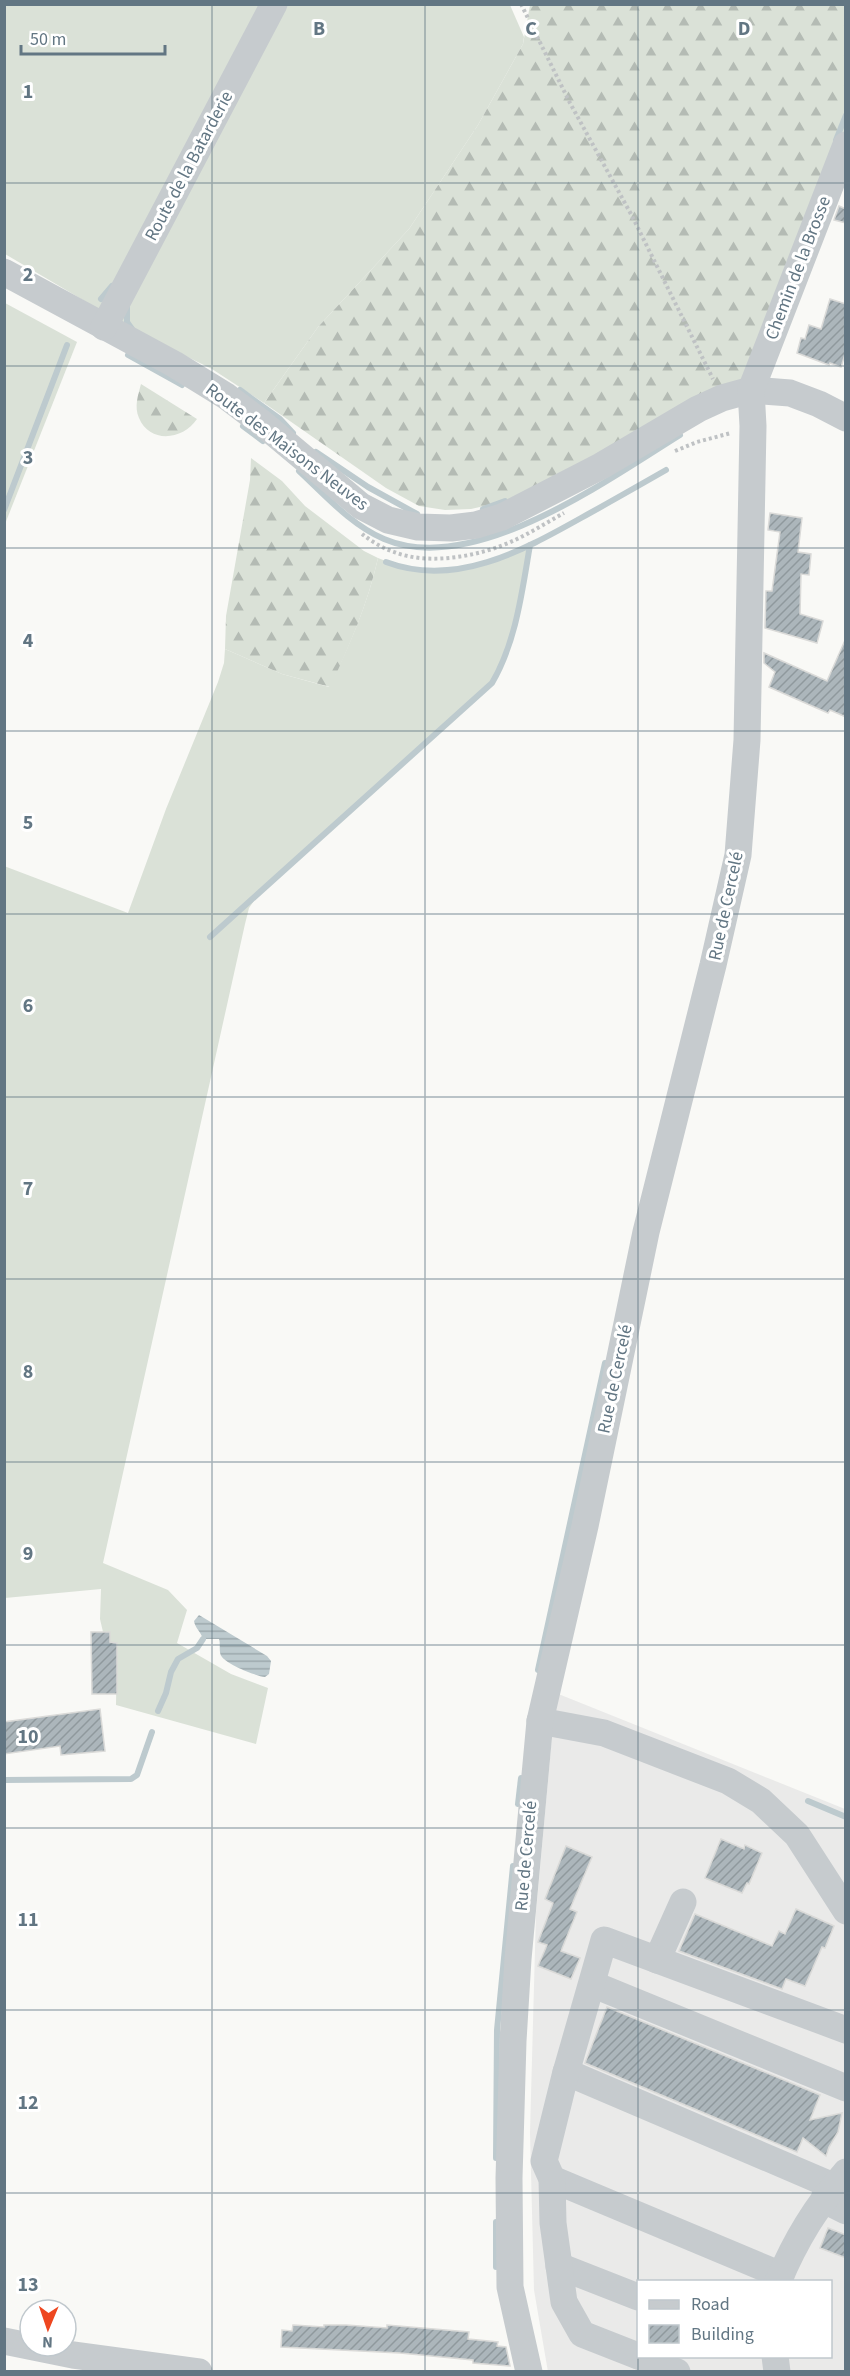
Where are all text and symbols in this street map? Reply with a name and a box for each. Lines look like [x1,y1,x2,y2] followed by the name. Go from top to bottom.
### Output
[313,15,325,43] text: B
[525,15,537,43] text: C
[738,15,750,43] text: D
[21,18,165,56] scale bar
[30,27,66,52] text: 50 m
[23,78,33,106] text: 1
[139,87,239,245] street label: Route de la Batarderie
[759,193,837,343] street label: Chemin de la Brosse
[23,261,33,289] text: 2
[200,377,374,517] street label: Route des Maisons Neuves
[23,444,33,472] text: 3
[23,627,34,655] text: 4
[23,809,33,837] text: 5
[702,849,750,963] street label: Rue de Cercelé
[23,992,33,1020] text: 6
[23,1175,33,1203] text: 7
[591,1322,639,1436] street label: Rue de Cercelé
[23,1358,33,1386] text: 8
[23,1540,33,1568] text: 9
[17,1723,39,1751] text: 10
[509,1800,543,1912] street label: Rue de Cercelé
[17,1906,39,1934] text: 11
[17,2089,39,2117] text: 12
[17,2271,39,2299] text: 13
[637,2280,832,2358] legend
[691,2292,730,2317] text: Road
[18,2298,78,2358] north arrow
[691,2322,754,2347] text: Building
[42,2331,53,2353] text: N

